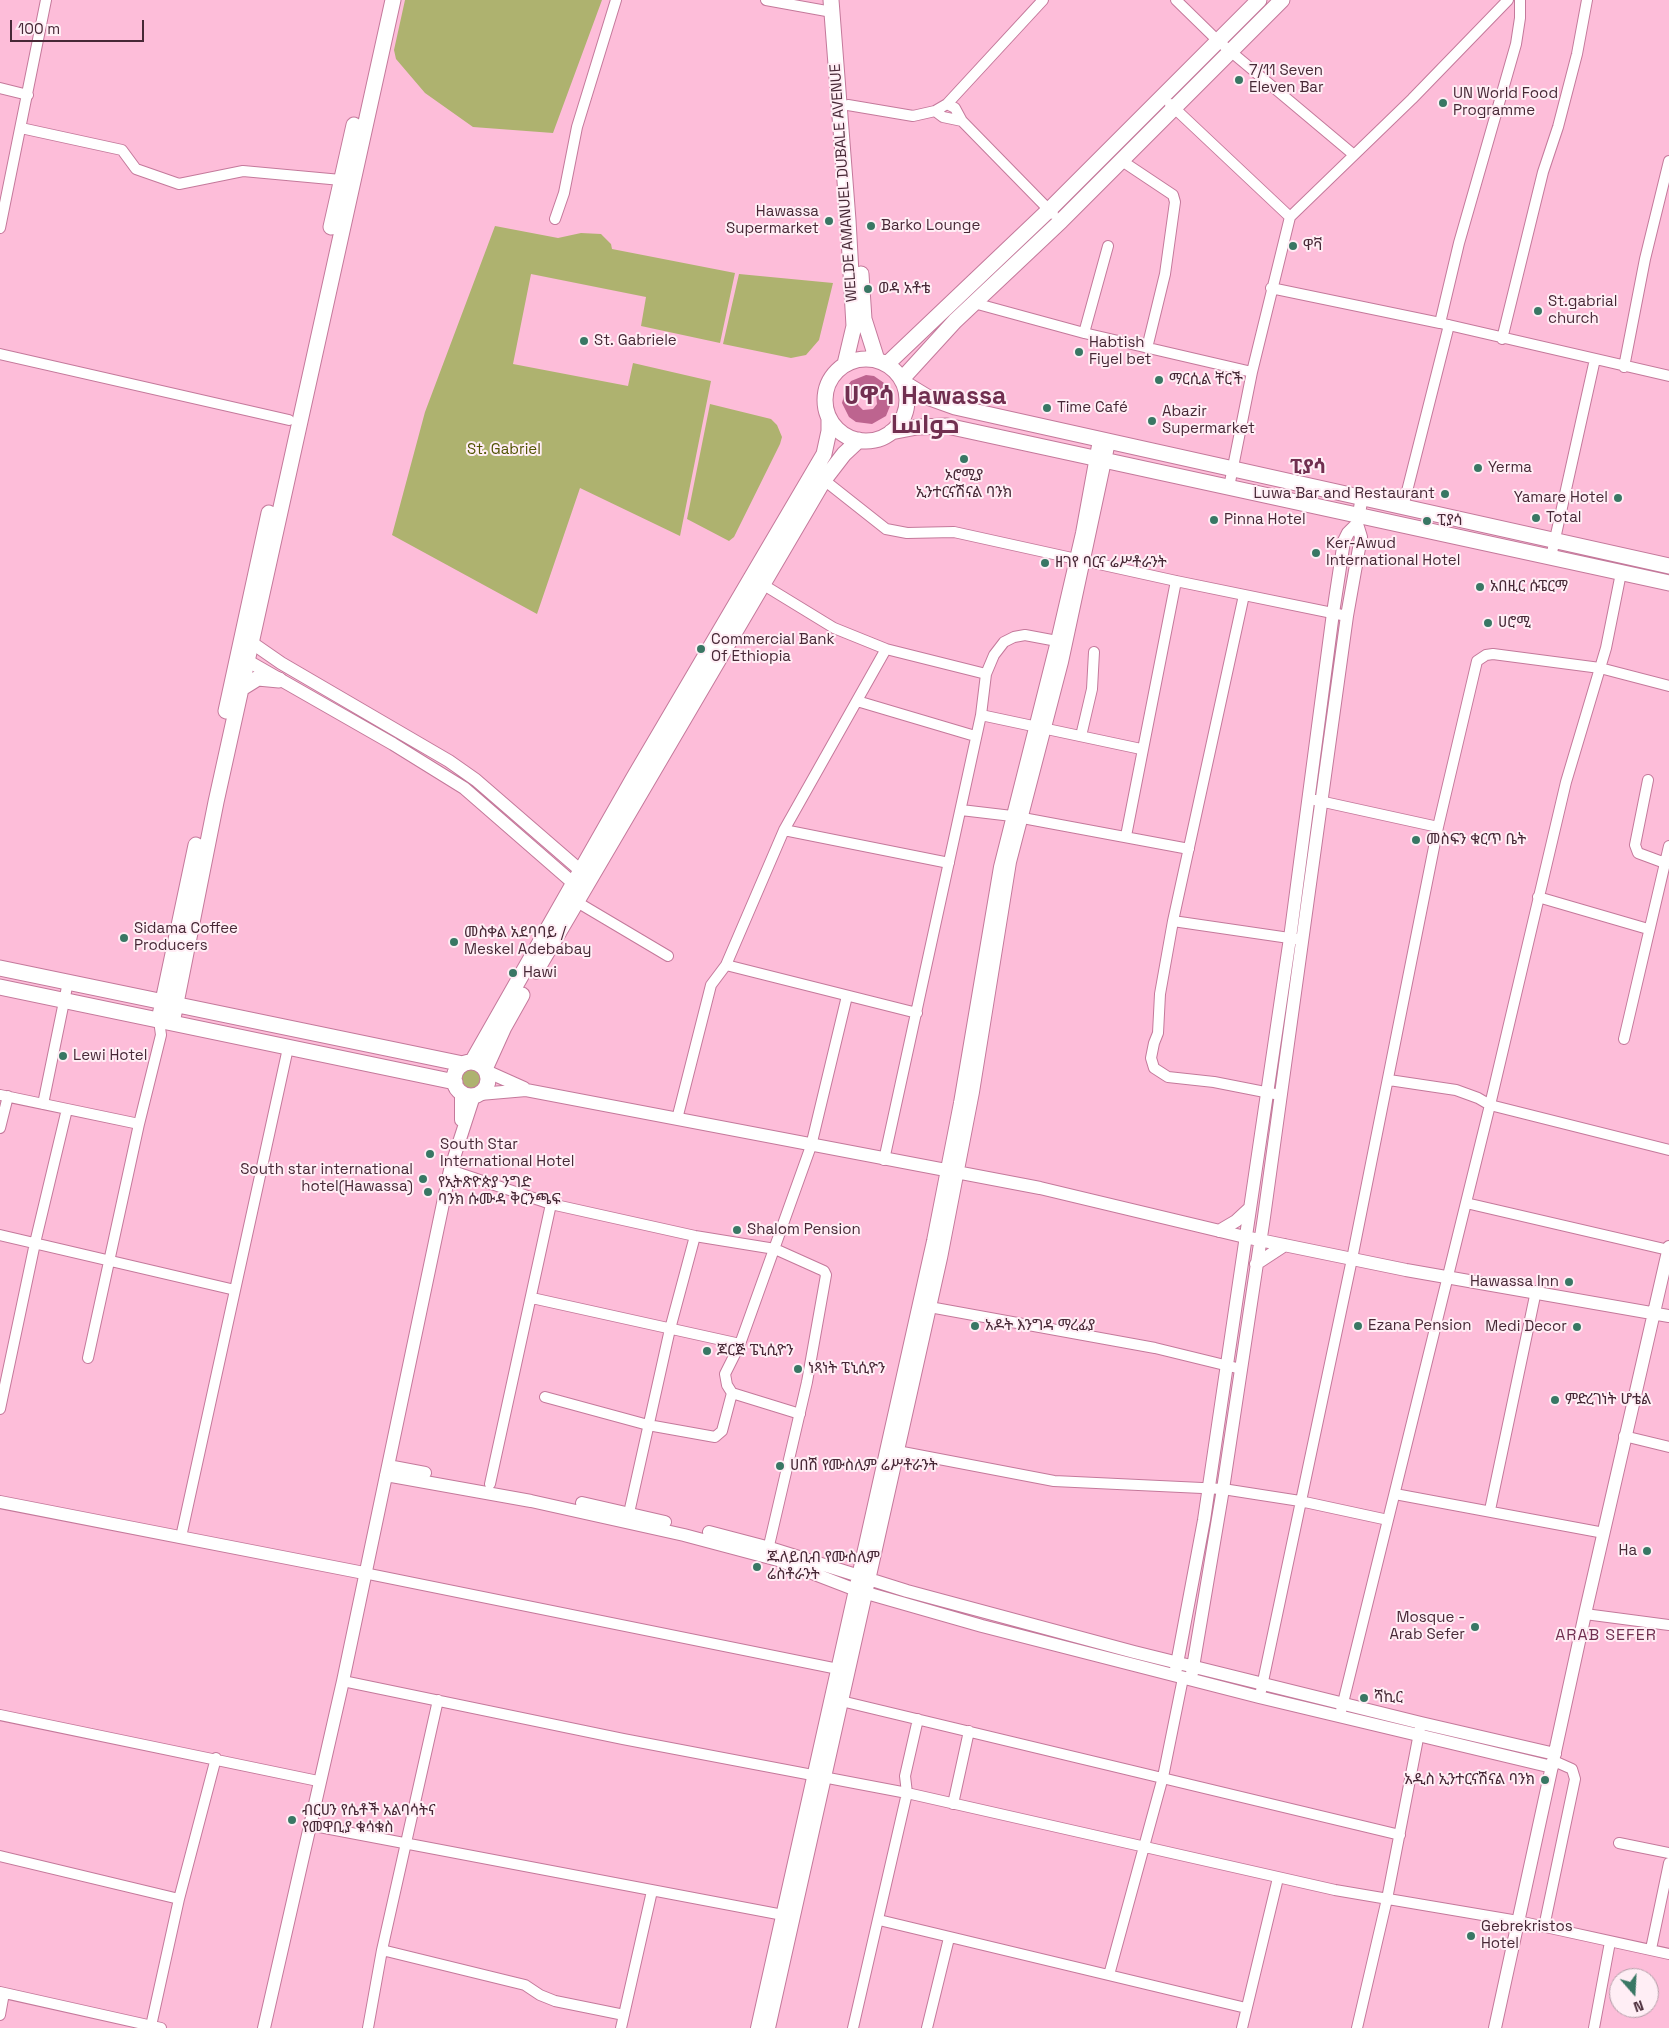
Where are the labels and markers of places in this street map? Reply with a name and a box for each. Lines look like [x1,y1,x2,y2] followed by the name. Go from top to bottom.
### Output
[1249,62,1324,97] place label: 7/11 Seven Eleven Bar
[1233,74,1245,86] marker: 7/11 Seven Eleven Bar
[1453,85,1558,120] place label: UN World Food Programme
[1437,97,1449,109] marker: UN World Food Programme
[726,203,819,238] place label: Hawassa Supermarket
[823,215,835,227] marker: Hawassa Supermarket
[881,217,980,235] place label: Barko Lounge
[865,220,877,232] marker: Barko Lounge
[1303,237,1322,255] place label: ዋቫ
[1287,240,1299,252] marker: ዋቫ
[878,280,930,298] place label: ወዳ አቶቴ
[862,283,874,295] marker: ወዳ አቶቴ
[1548,293,1617,328] place label: St.gabrial church
[1532,305,1544,317] marker: St.gabrial church
[594,332,677,350] place label: St. Gabriele
[1089,334,1152,369] place label: Habtish Fiyel bet
[578,335,590,347] marker: St. Gabriele
[1073,346,1085,358] marker: Habtish Fiyel bet
[1169,371,1243,389] place label: ማርሲል ቸርች
[1153,374,1165,386] marker: ማርሲል ቸርች
[1057,399,1128,417] place label: Time Café
[1041,402,1053,414] marker: Time Café
[1162,403,1255,438] place label: Abazir Supermarket
[1146,415,1158,427] marker: Abazir Supermarket
[958,453,970,465] marker: ኦሮሚያ ኢንተርናሽናል ባንክ
[1488,459,1532,477] place label: Yerma
[1472,462,1484,474] marker: Yerma
[916,467,1012,502] place label: ኦሮሚያ ኢንተርናሽናል ባንክ
[1253,485,1435,503] place label: Luwa Bar and Restaurant
[1439,488,1451,500] marker: Luwa Bar and Restaurant
[1514,489,1608,507] place label: Yamare Hotel
[1612,492,1624,504] marker: Yamare Hotel
[1546,509,1581,527] place label: Total
[1224,511,1306,529] place label: Pinna Hotel
[1437,512,1463,530] place label: ፒያሳ
[1530,512,1542,524] marker: Total
[1208,514,1220,526] marker: Pinna Hotel
[1421,515,1433,527] marker: ፒያሳ
[1326,535,1460,570] place label: Ker-Awud International Hotel
[1310,547,1322,559] marker: Ker-Awud International Hotel
[1055,554,1167,572] place label: ዘገየ ባርና ሬሥቶራንት
[1039,557,1051,569] marker: ዘገየ ባርና ሬሥቶራንት
[1490,578,1568,596] place label: አበዚር ሱፔርማ
[1474,581,1486,593] marker: አበዚር ሱፔርማ
[1498,614,1531,632] place label: ሀሮሚ
[1482,617,1494,629] marker: ሀሮሚ
[711,631,835,666] place label: Commercial Bank Of Ethiopia
[695,643,707,655] marker: Commercial Bank Of Ethiopia
[1426,831,1526,849] place label: መስፍን ቁርጥ ቤት
[1410,834,1422,846] marker: መስፍን ቁርጥ ቤት
[134,920,238,955] place label: Sidama Coffee Producers
[464,924,591,959] place label: መስቀል አደባባይ / Meskel Adebabay
[118,932,130,944] marker: Sidama Coffee Producers
[448,936,460,948] marker: መስቀል አደባባይ / Meskel Adebabay
[523,964,557,982] place label: Hawi
[507,967,519,979] marker: Hawi
[73,1047,147,1065] place label: Lewi Hotel
[57,1050,69,1062] marker: Lewi Hotel
[440,1136,574,1171] place label: South Star International Hotel
[424,1148,436,1160] marker: South Star International Hotel
[240,1161,413,1196] place label: South star international hotel(Hawassa)
[417,1173,429,1185] marker: South star international hotel(Hawassa)
[438,1174,561,1209] place label: የኢትጽዮጵያ ንግድ ባንክ ሱሙዳ ቅርንጫፍ
[422,1186,434,1198] marker: የኢትጽዮጵያ ንግድ ባንክ ሱሙዳ ቅርንጫፍ
[747,1221,861,1239] place label: Shalom Pension
[731,1224,743,1236] marker: Shalom Pension
[1470,1273,1559,1291] place label: Hawassa Inn
[1563,1276,1575,1288] marker: Hawassa Inn
[985,1317,1095,1335] place label: አዶት እንግዳ ማረፊያ
[1368,1317,1471,1335] place label: Ezana Pension
[1485,1318,1567,1336] place label: Medi Decor
[969,1320,981,1332] marker: አዶት እንግዳ ማረፊያ
[1352,1320,1364,1332] marker: Ezana Pension
[1571,1321,1583,1333] marker: Medi Decor
[717,1342,794,1360] place label: ጆርጅ ፔኒሲዮን
[701,1345,713,1357] marker: ጆርጅ ፔኒሲዮን
[808,1360,885,1378] place label: ነጻነት ፔኒሲዮን
[792,1363,804,1375] marker: ነጻነት ፔኒሲዮን
[1565,1391,1651,1409] place label: ምድረገነት ሆቴል
[1549,1394,1561,1406] marker: ምድረገነት ሆቴል
[790,1457,938,1475] place label: ሀበሽ የሙስሊም ሬሥቶራንት
[774,1460,786,1472] marker: ሀበሽ የሙስሊም ሬሥቶራንት
[1619,1542,1637,1560] place label: Ha
[1641,1545,1653,1557] marker: Ha
[767,1549,880,1584] place label: ጁለይቢብ የሙስሊም ሬስቶራንት
[751,1561,763,1573] marker: ጁለይቢብ የሙስሊም ሬስቶራንት
[1389,1609,1465,1644] place label: Mosque - Arab Sefer
[1469,1621,1481,1633] marker: Mosque - Arab Sefer
[1374,1689,1403,1707] place label: ሻኪር
[1358,1692,1370,1704] marker: ሻኪር
[1404,1771,1535,1789] place label: አዲስ ኢንተርናሽናል ባንክ
[1539,1774,1551,1786] marker: አዲስ ኢንተርናሽናል ባንክ
[302,1802,436,1837] place label: ብርሀን የሴቶች አልባሳትና የመዋቢያ ቁሳቁስ
[286,1814,298,1826] marker: ብርሀን የሴቶች አልባሳትና የመዋቢያ ቁሳቁስ
[1481,1918,1573,1953] place label: Gebrekristos Hotel
[1465,1930,1477,1942] marker: Gebrekristos Hotel

